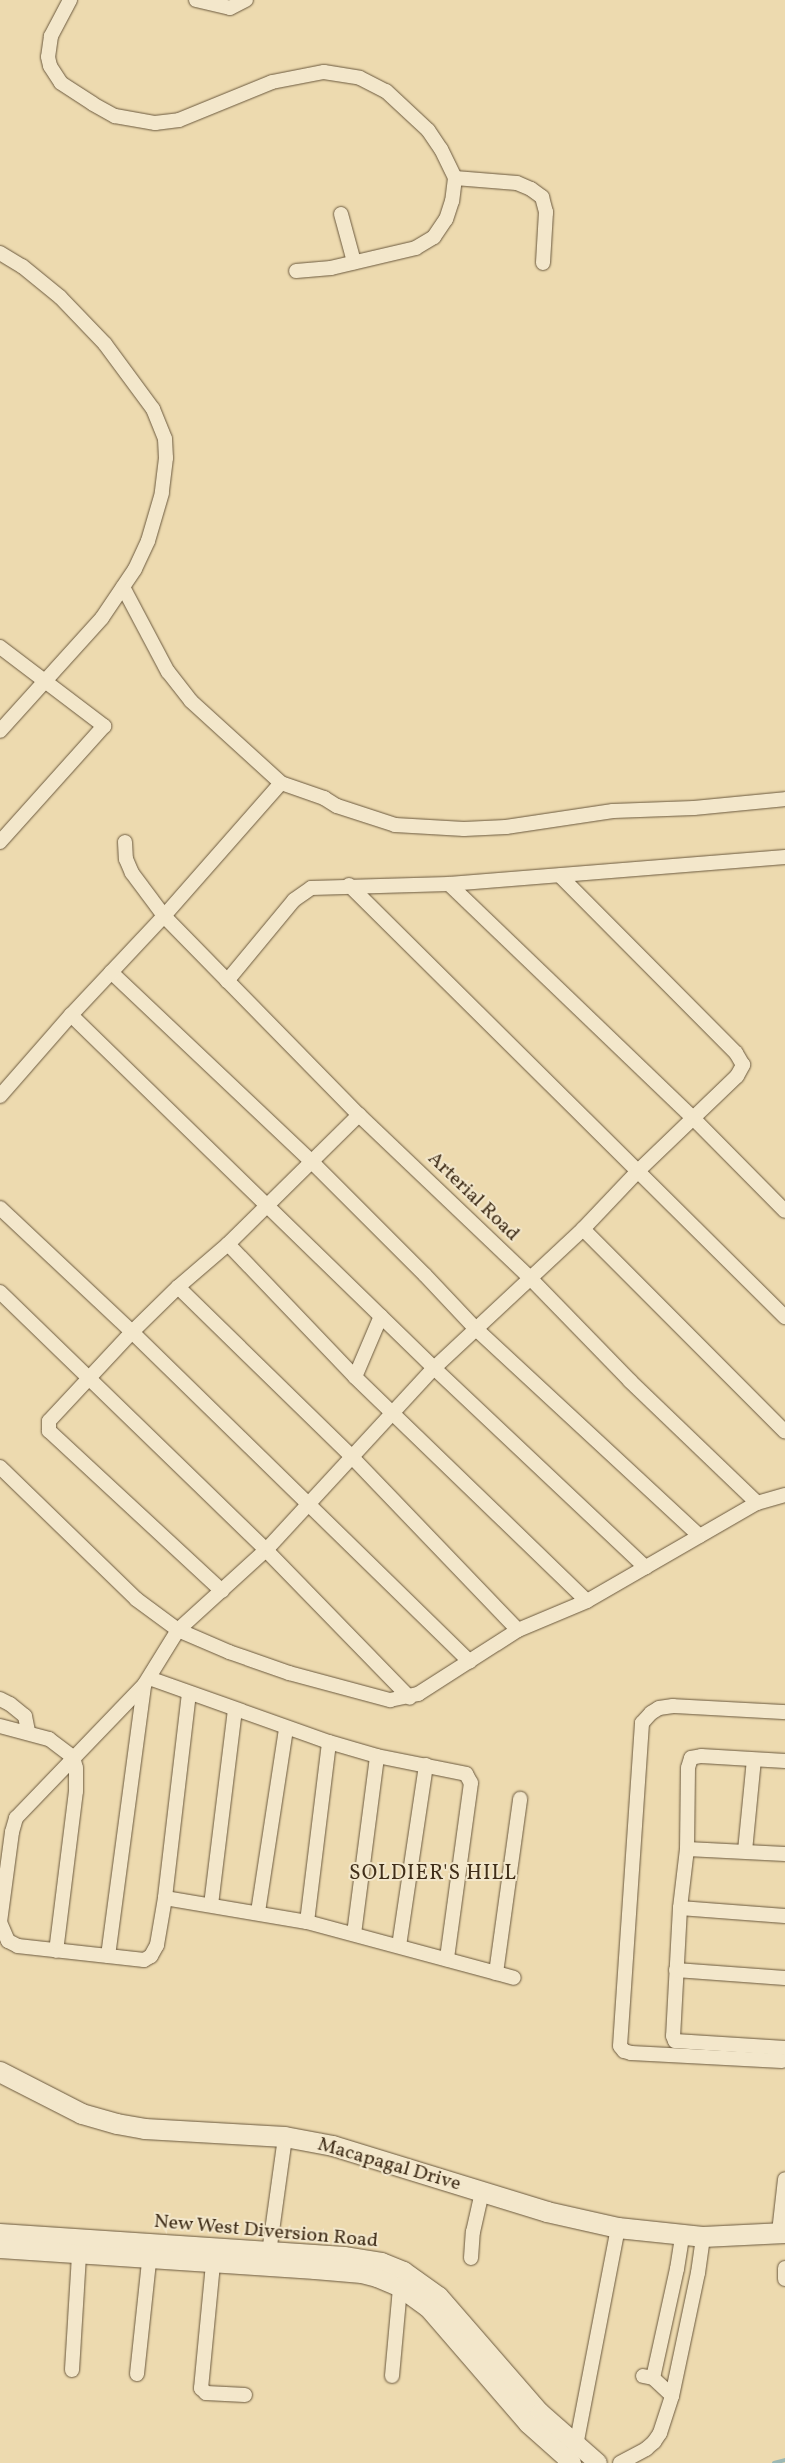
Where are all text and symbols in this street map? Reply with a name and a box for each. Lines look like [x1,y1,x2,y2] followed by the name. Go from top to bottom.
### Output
[422,1147,524,1247] street label: Arterial Road
[347,1861,519,1887] district label: SOLDIER'S HILL
[315,2133,463,2197] street label: Macapagal Drive
[152,2210,380,2254] street label: New West Diversion Road

